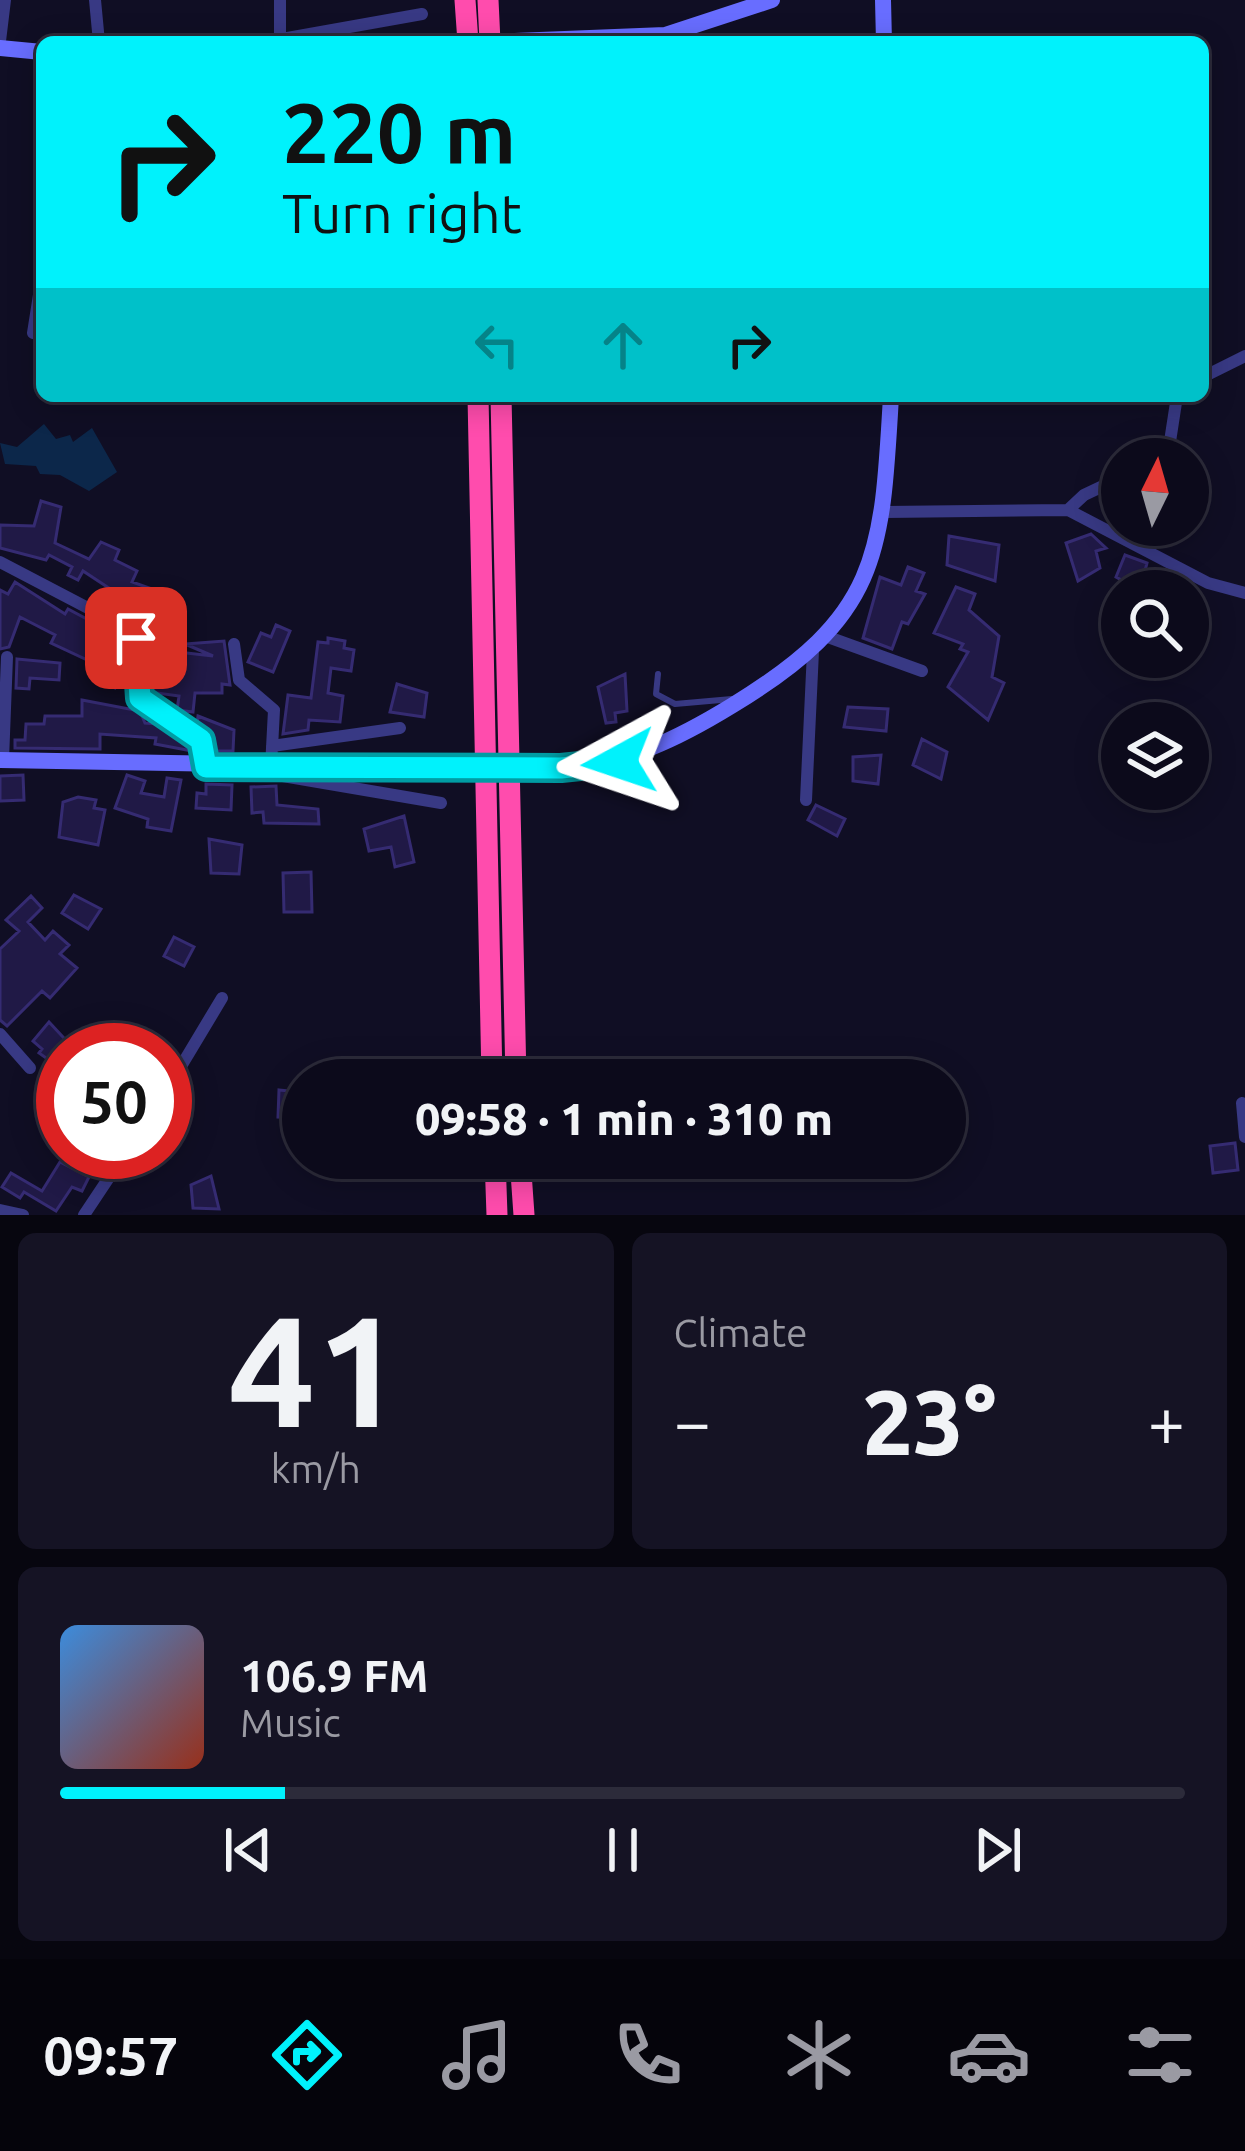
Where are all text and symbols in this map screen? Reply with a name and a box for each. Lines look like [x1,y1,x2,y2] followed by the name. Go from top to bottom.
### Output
[84,84,240,240] icon: right
[282,85,516,179] text: 220 m
[282,183,522,243] text: Turn right
[464,312,530,378] icon: left
[590,312,656,378] icon: ahead
[716,312,782,378] icon: right
[1101,438,1209,546] north arrow
[1101,438,1209,810] map controls
[1101,570,1209,678] button: search
[85,587,187,689] pin
[103,605,169,671] icon: arrive
[556,699,682,825] position arrow
[1101,702,1209,810] button: layers
[36,1023,192,1179] speed limit sign: 50
[415,1093,833,1144] text: 09:58 · 1 min · 310 m
[228,1282,404,1456] text: 41
[674,1311,808,1354] text: Climate
[862,1371,996,1472] text: 23°
[674,1384,711,1458] text: −
[1148,1384,1185,1458] text: +
[271,1447,361,1490] text: km/h
[240,1650,429,1701] text: 106.9 FM
[240,1701,341,1744] text: Music
[215,1817,281,1883] icon: previous
[590,1817,656,1883] icon: pause
[965,1817,1031,1883] icon: next
[265,2013,349,2097] icon: directions
[435,2013,519,2097] icon: music
[606,2013,690,2097] icon: phone
[777,2013,861,2097] icon: climate
[947,2013,1031,2097] icon: car
[1118,2013,1202,2097] icon: filters
[43,2025,178,2085] text: 09:57

